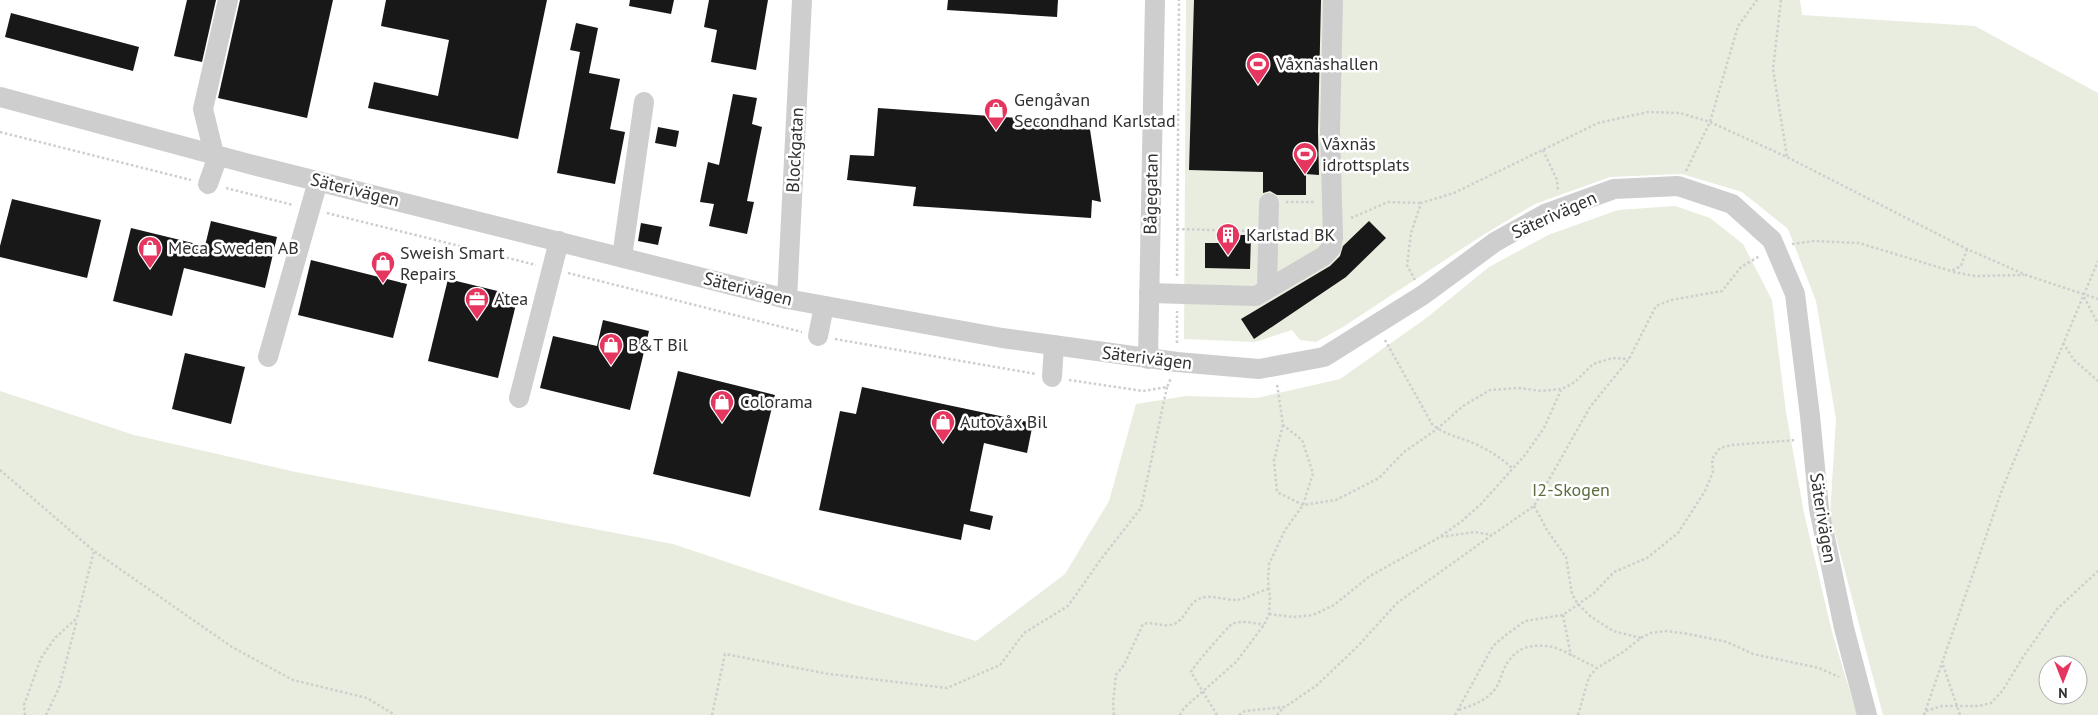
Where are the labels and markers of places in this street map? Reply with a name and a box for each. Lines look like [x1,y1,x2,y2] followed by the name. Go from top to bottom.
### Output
[1245,51,1271,85] sports icon: Våxnäshallen
[1275,52,1378,75] place label: Våxnäshallen
[1014,88,1176,132] place label: Gengåvan Secondhand Karlstad
[983,97,1009,131] shop icon: Gengåvan Secondhand Karlstad
[1321,132,1410,176] place label: Våxnäs idrottsplats
[1292,141,1318,175] sports icon: Våxnäs idrottsplats
[1215,222,1241,256] building icon: Karlstad BK
[1246,223,1335,246] place label: Karlstad BK
[137,235,163,269] shop icon: Meca Sweden AB
[168,236,299,259] place label: Meca Sweden AB
[400,241,505,285] place label: Sweish Smart Repairs
[370,250,396,284] shop icon: Sweish Smart Repairs
[464,286,490,320] office icon: Atea
[494,287,528,310] place label: Atea
[598,332,624,366] shop icon: B&T Bil
[628,333,689,356] place label: B&T Bil
[709,389,735,423] shop icon: Colorama
[740,390,813,413] place label: Colorama
[930,409,956,443] shop icon: Autovåx Bil
[960,410,1048,433] place label: Autovåx Bil

